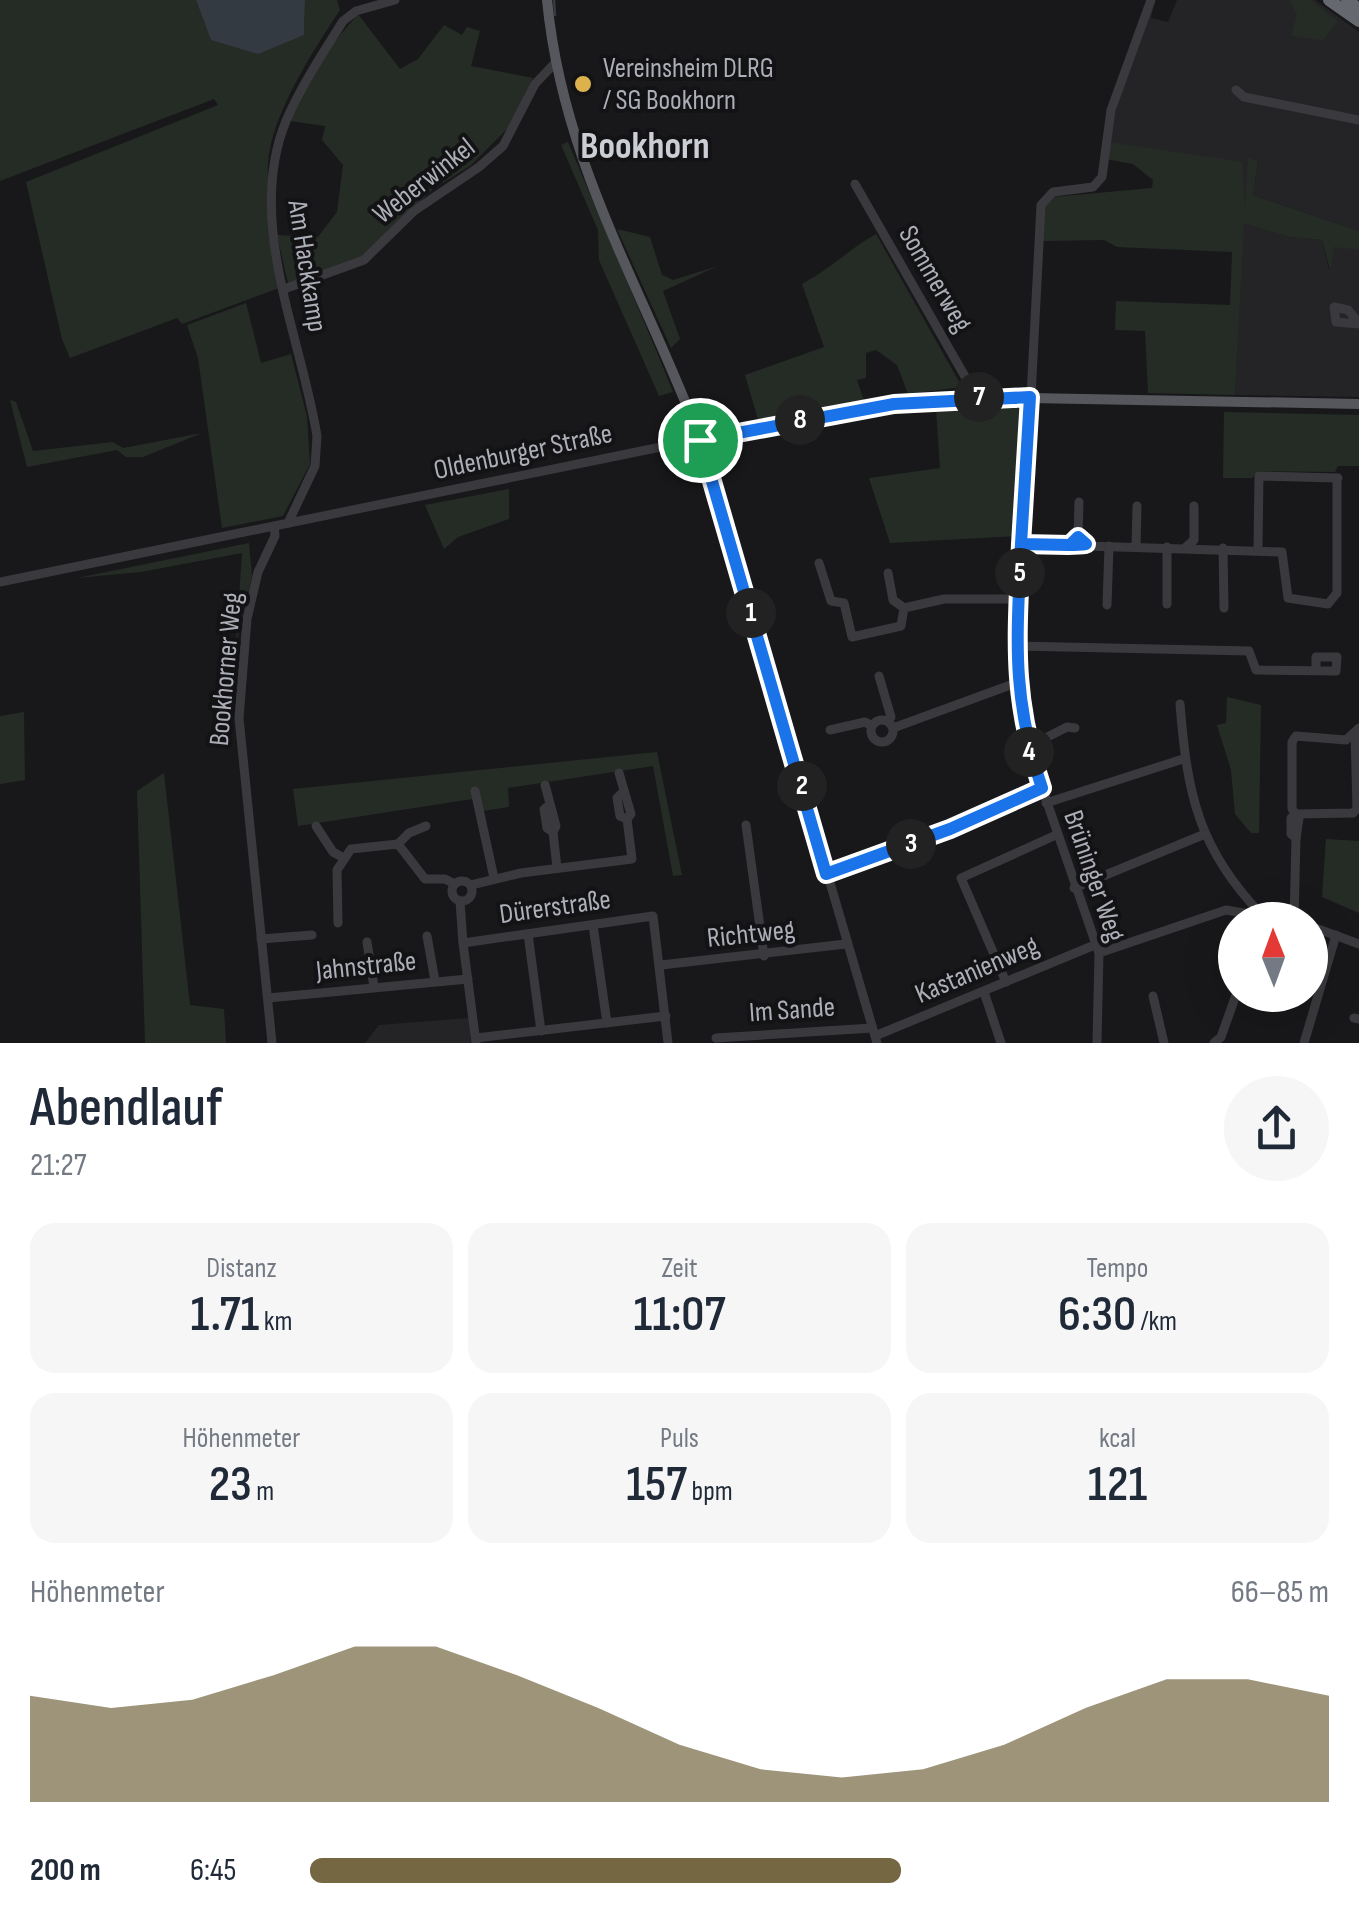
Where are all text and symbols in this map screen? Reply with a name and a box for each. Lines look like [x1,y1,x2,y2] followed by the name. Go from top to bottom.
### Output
[603,52,774,117] place label: Vereinsheim DLRG / SG Bookhorn
[572,73,594,95] marker: Vereinsheim DLRG / SG Bookhorn
[580,124,710,169] district label: Bookhorn
[367,131,481,231] street label: Weberwinkel
[280,197,334,334] street label: Am Hackkamp
[891,220,979,338] street label: Sommerweg
[954,372,1004,422] pin: 7
[973,380,985,413] text: 7
[775,395,825,445] pin: 8
[658,398,743,483] pin
[793,403,807,436] text: 8
[673,413,728,468] icon: arrive
[431,417,615,487] street label: Oldenburger Straße
[995,548,1045,598] pin: 5
[1014,556,1026,589] text: 5
[726,588,776,638] pin: 1
[203,591,249,747] street label: Bookhorner Weg
[746,596,756,629] text: 1
[1004,727,1054,777] pin: 4
[1022,735,1036,768] text: 4
[777,761,827,811] pin: 2
[796,769,808,802] text: 2
[1056,806,1132,946] street label: Brüninger Weg
[886,819,936,869] pin: 3
[905,827,917,860] text: 3
[497,883,613,931] street label: Dürerstraße
[1218,902,1328,1012] north arrow
[1218,902,1328,1012] map controls
[705,913,797,955] street label: Richtweg
[910,929,1044,1011] street label: Kastanienweg
[313,944,418,988] street label: Jahnstraße
[748,991,836,1029] street label: Im Sande
[30,1075,223,1142] text: Abendlauf
[1224,1076,1329,1181] button: share
[30,1146,87,1185] text: 21:27
[206,1252,277,1285] text: Distanz
[661,1252,698,1285] text: Zeit
[1087,1252,1148,1285] text: Tempo
[191,1285,259,1345] text: 1.71
[634,1285,725,1345] text: 11:07
[1058,1285,1136,1345] text: 6:30
[259,1305,292,1338] text: km
[1136,1305,1177,1338] text: /km
[183,1422,300,1455] text: Höhenmeter
[660,1422,699,1455] text: Puls
[1099,1422,1136,1455] text: kcal
[209,1455,252,1515] text: 23
[626,1455,687,1515] text: 157
[1088,1455,1147,1515] text: 121
[252,1475,274,1508] text: m
[687,1475,733,1508] text: bpm
[30,1573,165,1612] text: Höhenmeter
[1231,1573,1329,1612] text: 66–85 m
[30,1851,101,1890] text: 200 m
[190,1851,236,1890] text: 6:45

